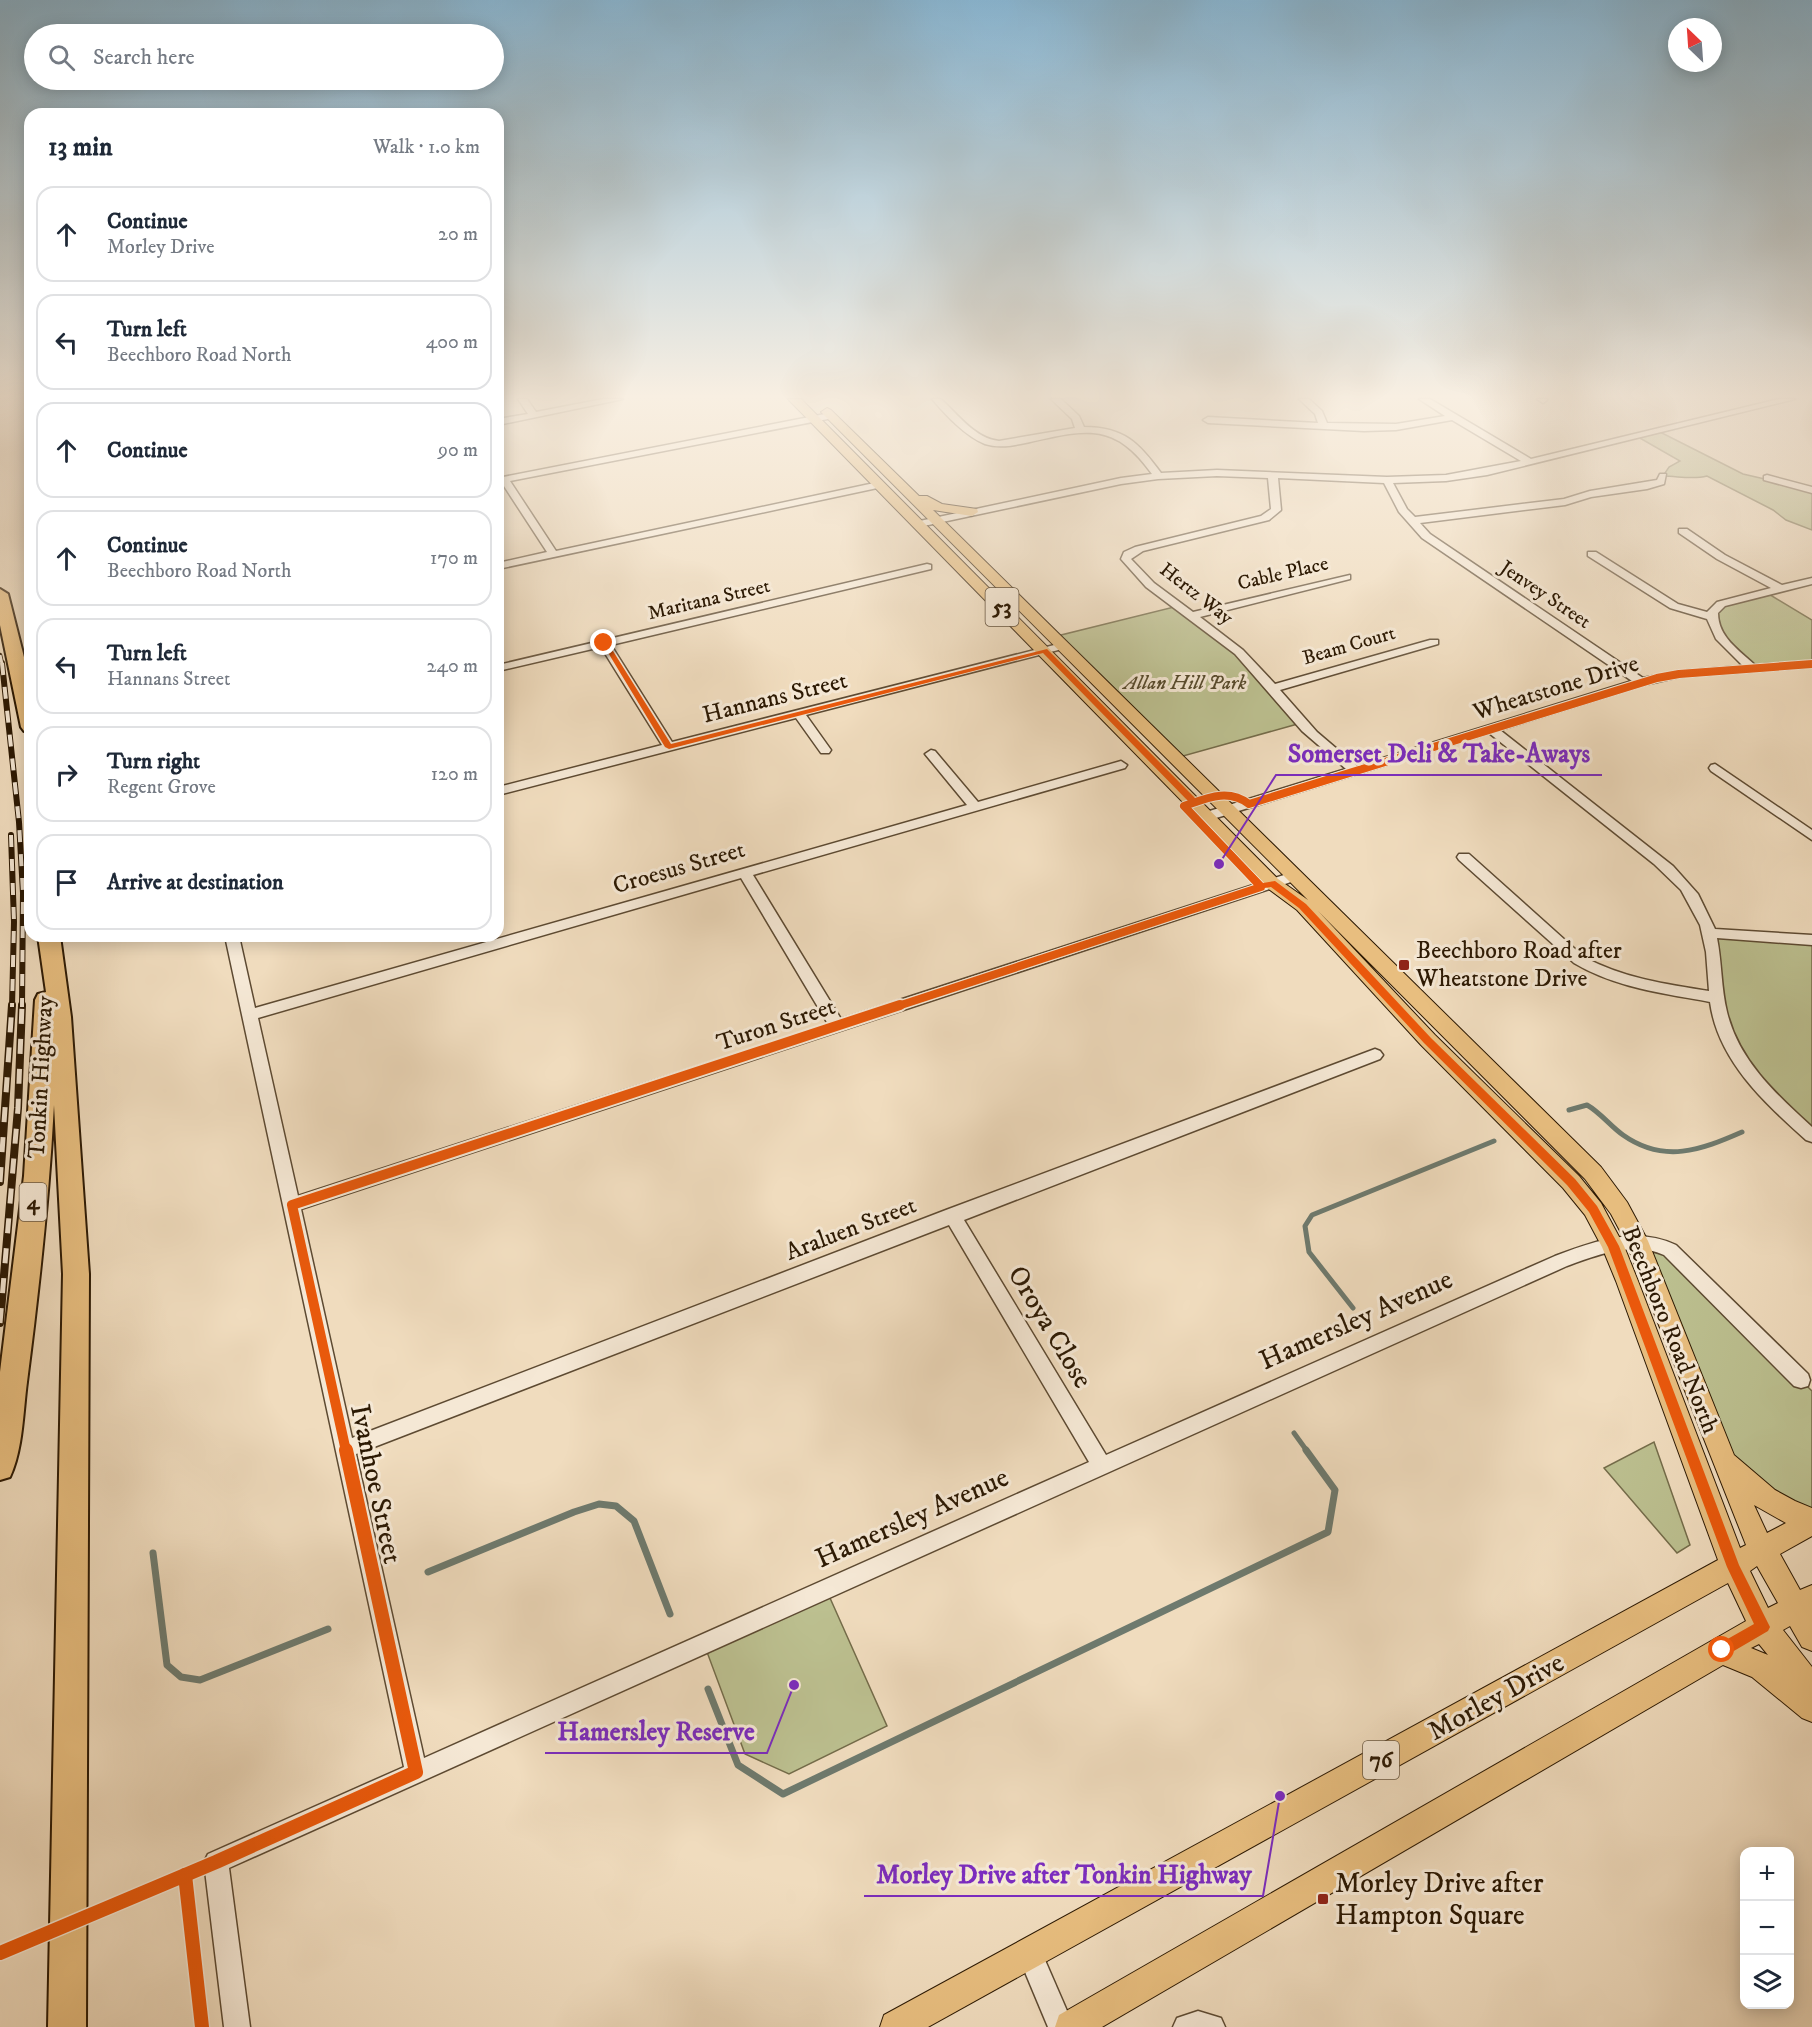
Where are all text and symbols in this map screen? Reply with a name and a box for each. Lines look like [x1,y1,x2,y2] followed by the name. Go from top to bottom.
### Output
[1668,18,1722,72] north arrow
[24,24,504,90] search box
[45,41,78,74] icon: search
[93,44,195,71] text: Search here
[48,131,113,164] text: 13 min
[373,135,480,160] text: Walk · 1.0 km
[107,208,188,235] text: Continue
[50,218,83,251] icon: ahead
[438,222,478,247] text: 20 m
[107,235,215,260] text: Morley Drive
[107,316,187,343] text: Turn left
[50,326,83,359] icon: left
[426,330,478,355] text: 400 m
[107,343,292,368] text: Beechboro Road North
[50,434,83,467] icon: ahead
[107,437,188,464] text: Continue
[438,438,478,463] text: 90 m
[107,532,188,559] text: Continue
[50,542,83,575] icon: ahead
[430,546,478,571] text: 170 m
[1235,551,1331,597] street label: Cable Place
[1493,554,1595,635] street label: Jenvey Street
[1154,557,1238,631] street label: Hertz Way
[107,559,292,584] text: Beechboro Road North
[645,574,773,626] street label: Maritana Street
[986,588,1018,626] road number: 53
[1300,621,1398,671] street label: Beam Court
[590,629,616,655] route end
[107,640,187,667] text: Turn left
[1469,649,1642,728] street label: Wheatstone Drive
[50,650,83,683] icon: left
[427,654,478,679] text: 240 m
[700,665,851,730] street label: Hannans Street
[107,667,230,692] text: Hannans Street
[1122,671,1247,696] park label: Allan Hill Park
[1276,731,1602,775] callout: Somerset Deli & Take-Aways
[1288,738,1591,771] text: Somerset Deli & Take-Aways
[107,748,200,775] text: Turn right
[50,758,83,791] icon: right
[431,762,478,787] text: 120 m
[107,775,216,800] text: Regent Grove
[610,835,749,901] street label: Croesus Street
[50,866,83,899] icon: arrive
[107,869,284,896] text: Arrive at destination
[1415,936,1622,994] place label: Beechboro Road after Wheatstone Drive
[1397,958,1411,972] marker: Beechboro Road after Wheatstone Drive
[713,992,839,1058] street label: Turon Street
[22,994,60,1159] street label: Tonkin Highway
[20,1183,46,1221] road number: 4
[781,1190,921,1268] street label: Araluen Street
[1615,1222,1726,1439] street label: Beechboro Road North
[1000,1259,1100,1395] street label: Oroya Close
[1254,1262,1458,1378] street label: Hamersley Avenue
[342,1401,410,1567] street label: Ivanhoe Street
[810,1460,1014,1576] street label: Hamersley Avenue
[1708,1636,1734,1662] route start
[1422,1645,1570,1749] street label: Morley Drive
[545,1709,767,1753] callout: Hamersley Reserve
[557,1716,755,1749] text: Hamersley Reserve
[1363,1741,1399,1779] road number: 76
[1740,1847,1794,2009] map controls
[1740,1847,1794,1901] button: +
[864,1852,1263,1896] callout: Morley Drive after Tonkin Highway
[876,1859,1252,1892] text: Morley Drive after Tonkin Highway
[1335,1866,1544,1933] place label: Morley Drive after Hampton Square
[1316,1892,1330,1906] marker: Morley Drive after Hampton Square
[1740,1901,1794,1955] button: −
[1740,1955,1794,2009] button: layers

